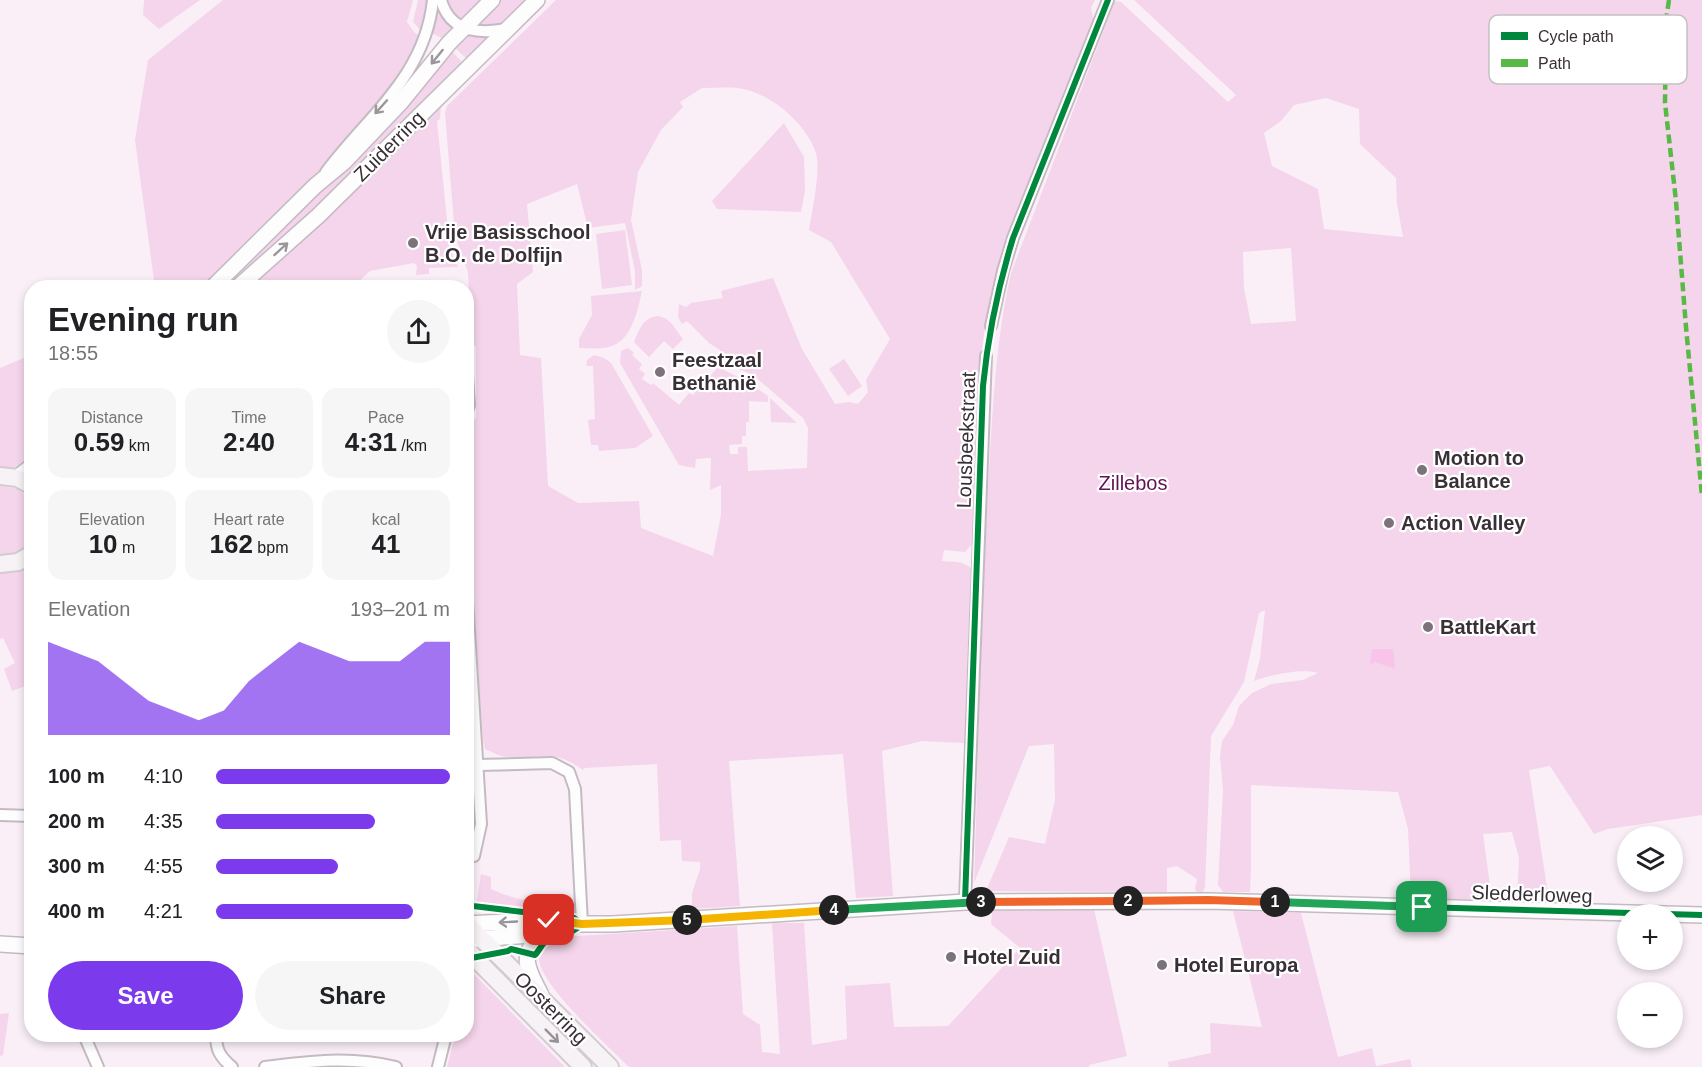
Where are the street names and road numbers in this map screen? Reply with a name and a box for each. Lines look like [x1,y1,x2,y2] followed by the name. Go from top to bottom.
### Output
[349,106,429,186] street label: Zuiderring
[953,371,979,509] street label: Lousbeekstraat
[1471,881,1593,907] street label: Sledderloweg
[510,967,592,1049] street label: Oosterring

